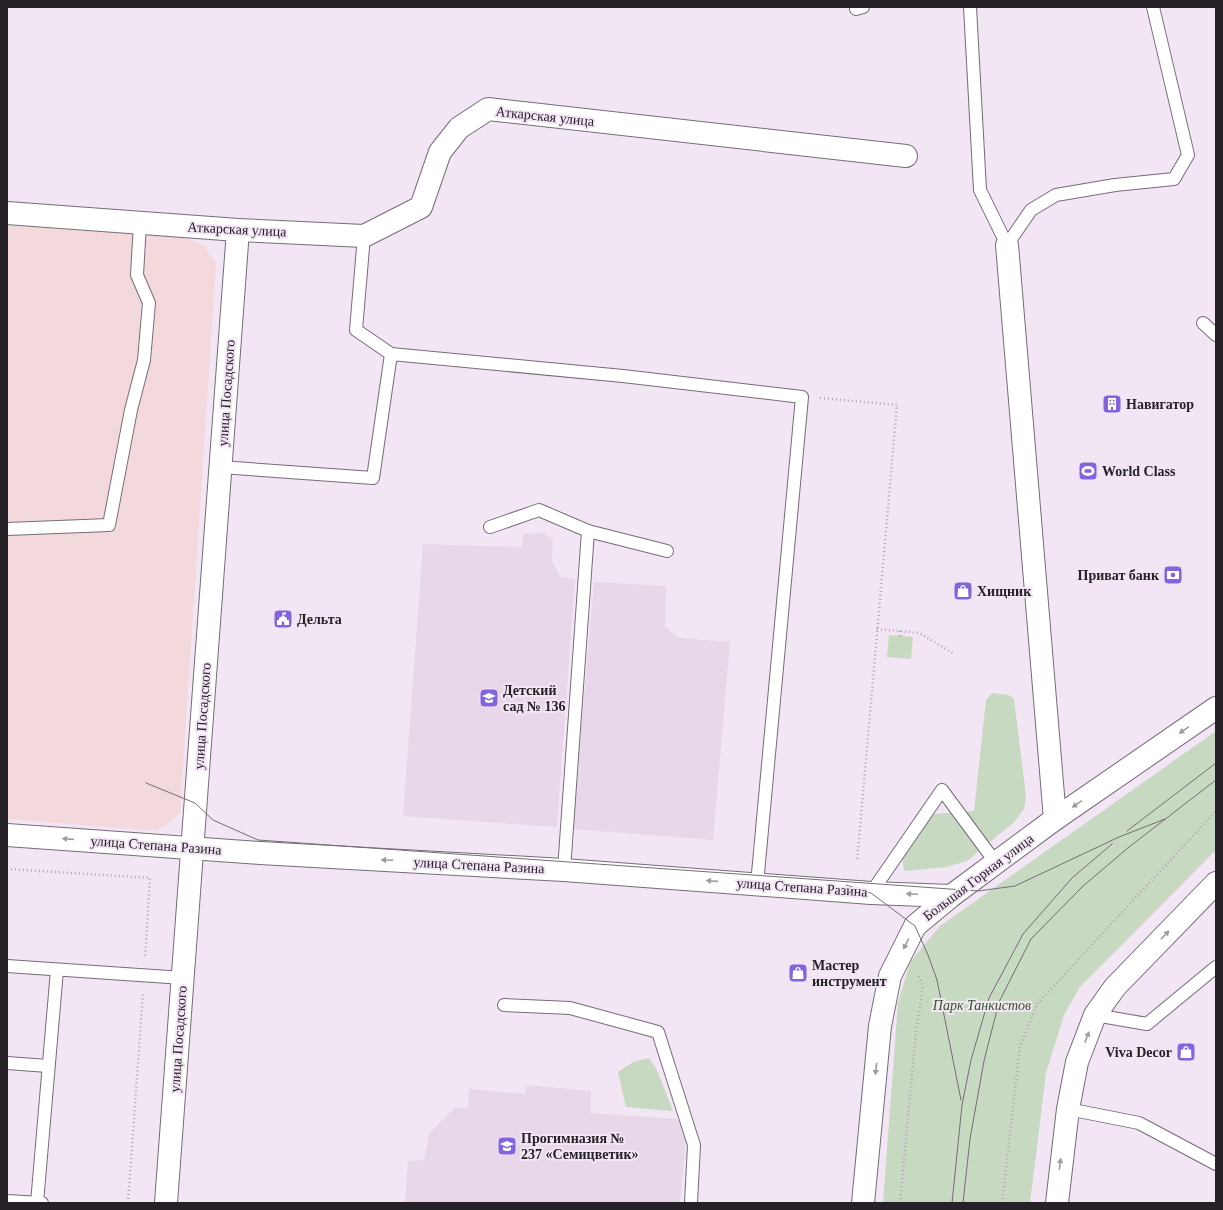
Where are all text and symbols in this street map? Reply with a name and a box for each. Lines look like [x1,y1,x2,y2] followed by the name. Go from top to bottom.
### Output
[495,104,596,129] street label: Аткарская улица
[187,219,288,240] street label: Аткарская улица
[215,339,238,447] street label: улица Посадского
[1101,393,1123,415] building icon: Навигатор
[1126,397,1194,412] place label: Навигатор
[1077,460,1099,482] sports icon: World Class
[1102,464,1176,479] place label: World Class
[1162,564,1184,586] bank icon: Приват банк
[1078,568,1160,583] place label: Приват банк
[952,580,974,602] shop icon: Хищник
[977,584,1032,599] place label: Хищник
[272,608,294,630] public building icon: Дельта
[297,612,342,627] place label: Дельта
[191,662,214,770] street label: улица Посадского
[503,683,566,714] place label: Детский сад № 136
[478,687,500,709] school or university icon: Детский сад № 136
[1179,726,1189,734] one-way arrow
[1072,800,1082,808] one-way arrow
[920,831,1037,924] street label: Большая Горная улица
[90,833,223,858] street label: улица Степана Разина
[62,835,74,842] one-way arrow
[413,855,546,876] street label: улица Степана Разина
[381,856,393,863] one-way arrow
[736,875,869,900] street label: улица Степана Разина
[706,877,718,884] one-way arrow
[906,891,918,898] one-way arrow
[1160,930,1170,940] one-way arrow
[903,938,909,949] one-way arrow
[812,958,887,989] place label: Мастер инструмент
[787,962,809,984] shop icon: Мастер инструмент
[167,985,190,1093] street label: улица Посадского
[932,998,1031,1013] park label: Парк Танкистов
[1084,1031,1090,1043] one-way arrow
[1175,1041,1197,1063] shop icon: Viva Decor
[1105,1045,1172,1060] place label: Viva Decor
[873,1063,879,1075] one-way arrow
[521,1131,638,1162] place label: Прогимназия № 237 «Семицветик»
[496,1135,518,1157] school or university icon: Прогимназия № 237 «Семицветик»
[1057,1158,1064,1170] one-way arrow

